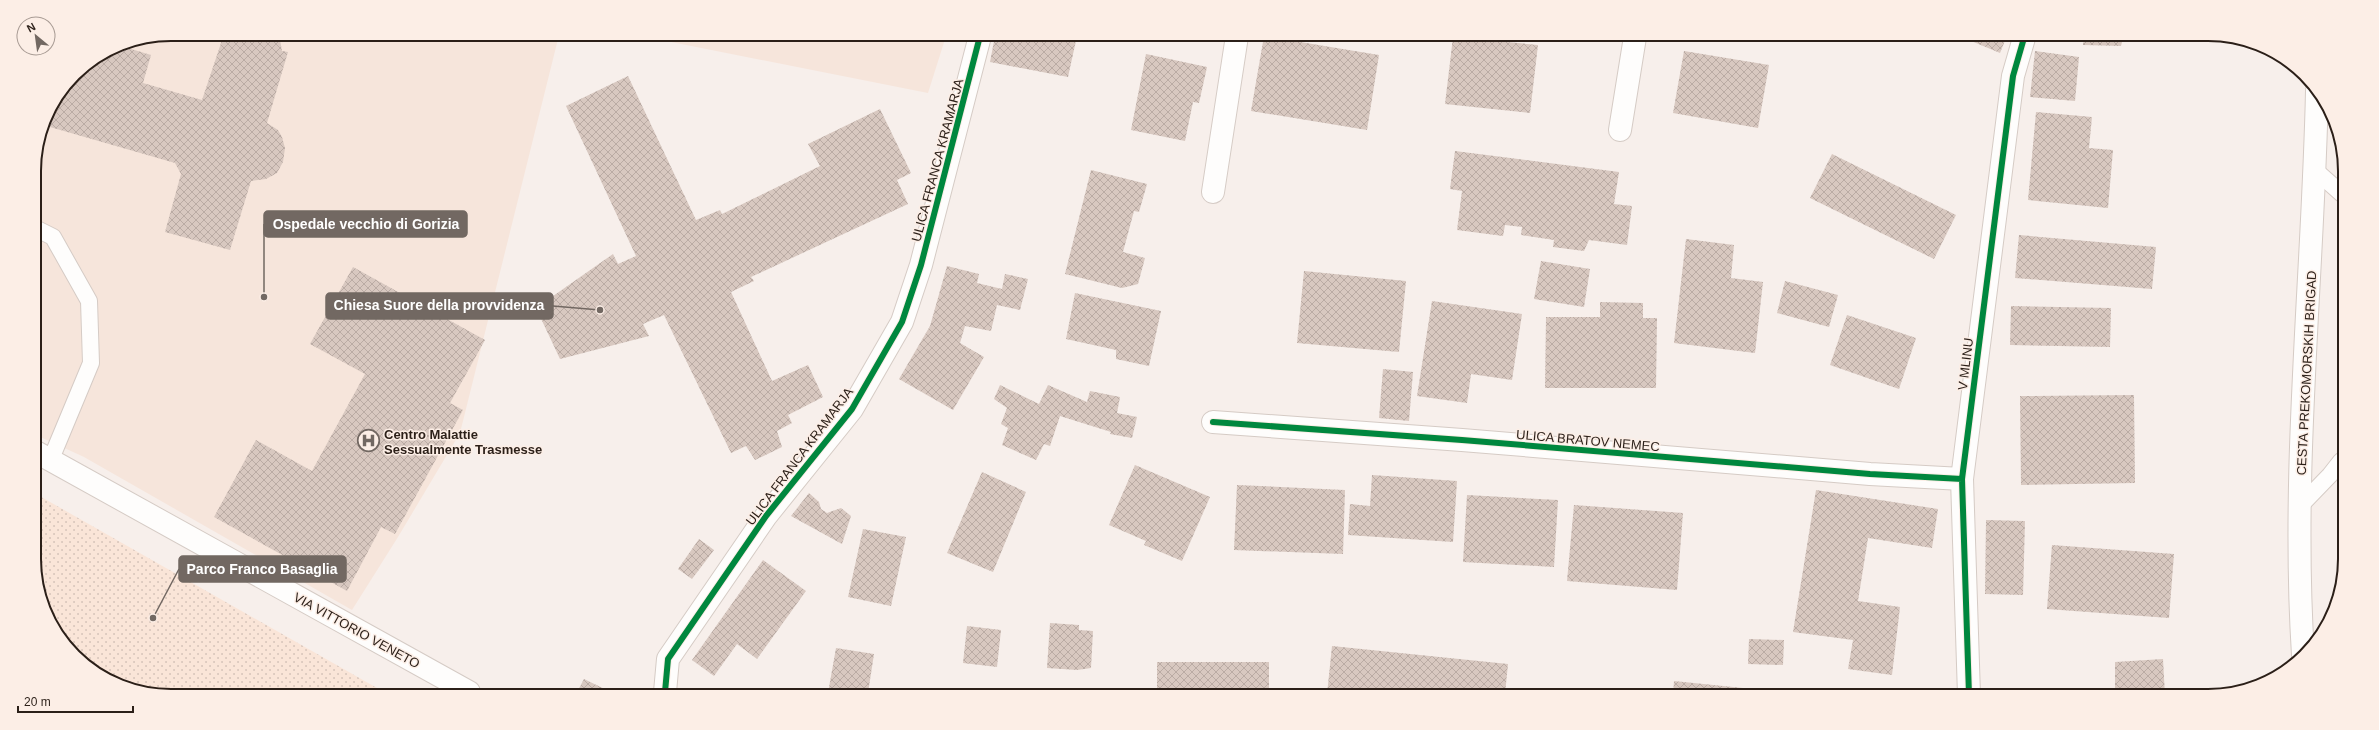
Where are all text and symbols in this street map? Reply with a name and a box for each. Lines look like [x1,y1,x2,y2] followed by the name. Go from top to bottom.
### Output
[16,16,56,56] north arrow
[25,20,38,34] text: N
[908,77,967,243] street label: ULICA FRANCA KRAMARJA
[264,211,467,237] callout: Ospedale vecchio di Gorizia
[273,216,460,232] text: Ospedale vecchio di Gorizia
[2294,270,2319,476] street label: CESTA PREKOMORSKIH BRIGAD
[326,293,553,319] callout: Chiesa Suore della provvidenza
[334,297,545,313] text: Chiesa Suore della provvidenza
[1955,337,1976,391] street label: V MLINU
[743,384,856,528] street label: ULICA FRANCA KRAMARJA
[384,427,542,457] place label: Centro Malattie Sessualmente Trasmesse
[1516,427,1660,454] street label: ULICA BRATOV NEMEC
[356,428,382,454] hospital icon: Centro Malattie Sessualmente Trasmesse
[179,556,346,582] callout: Parco Franco Basaglia
[187,561,338,577] text: Parco Franco Basaglia
[291,589,422,671] street label: VIA VITTORIO VENETO
[18,688,133,714] scale bar
[24,695,51,709] text: 20 m

